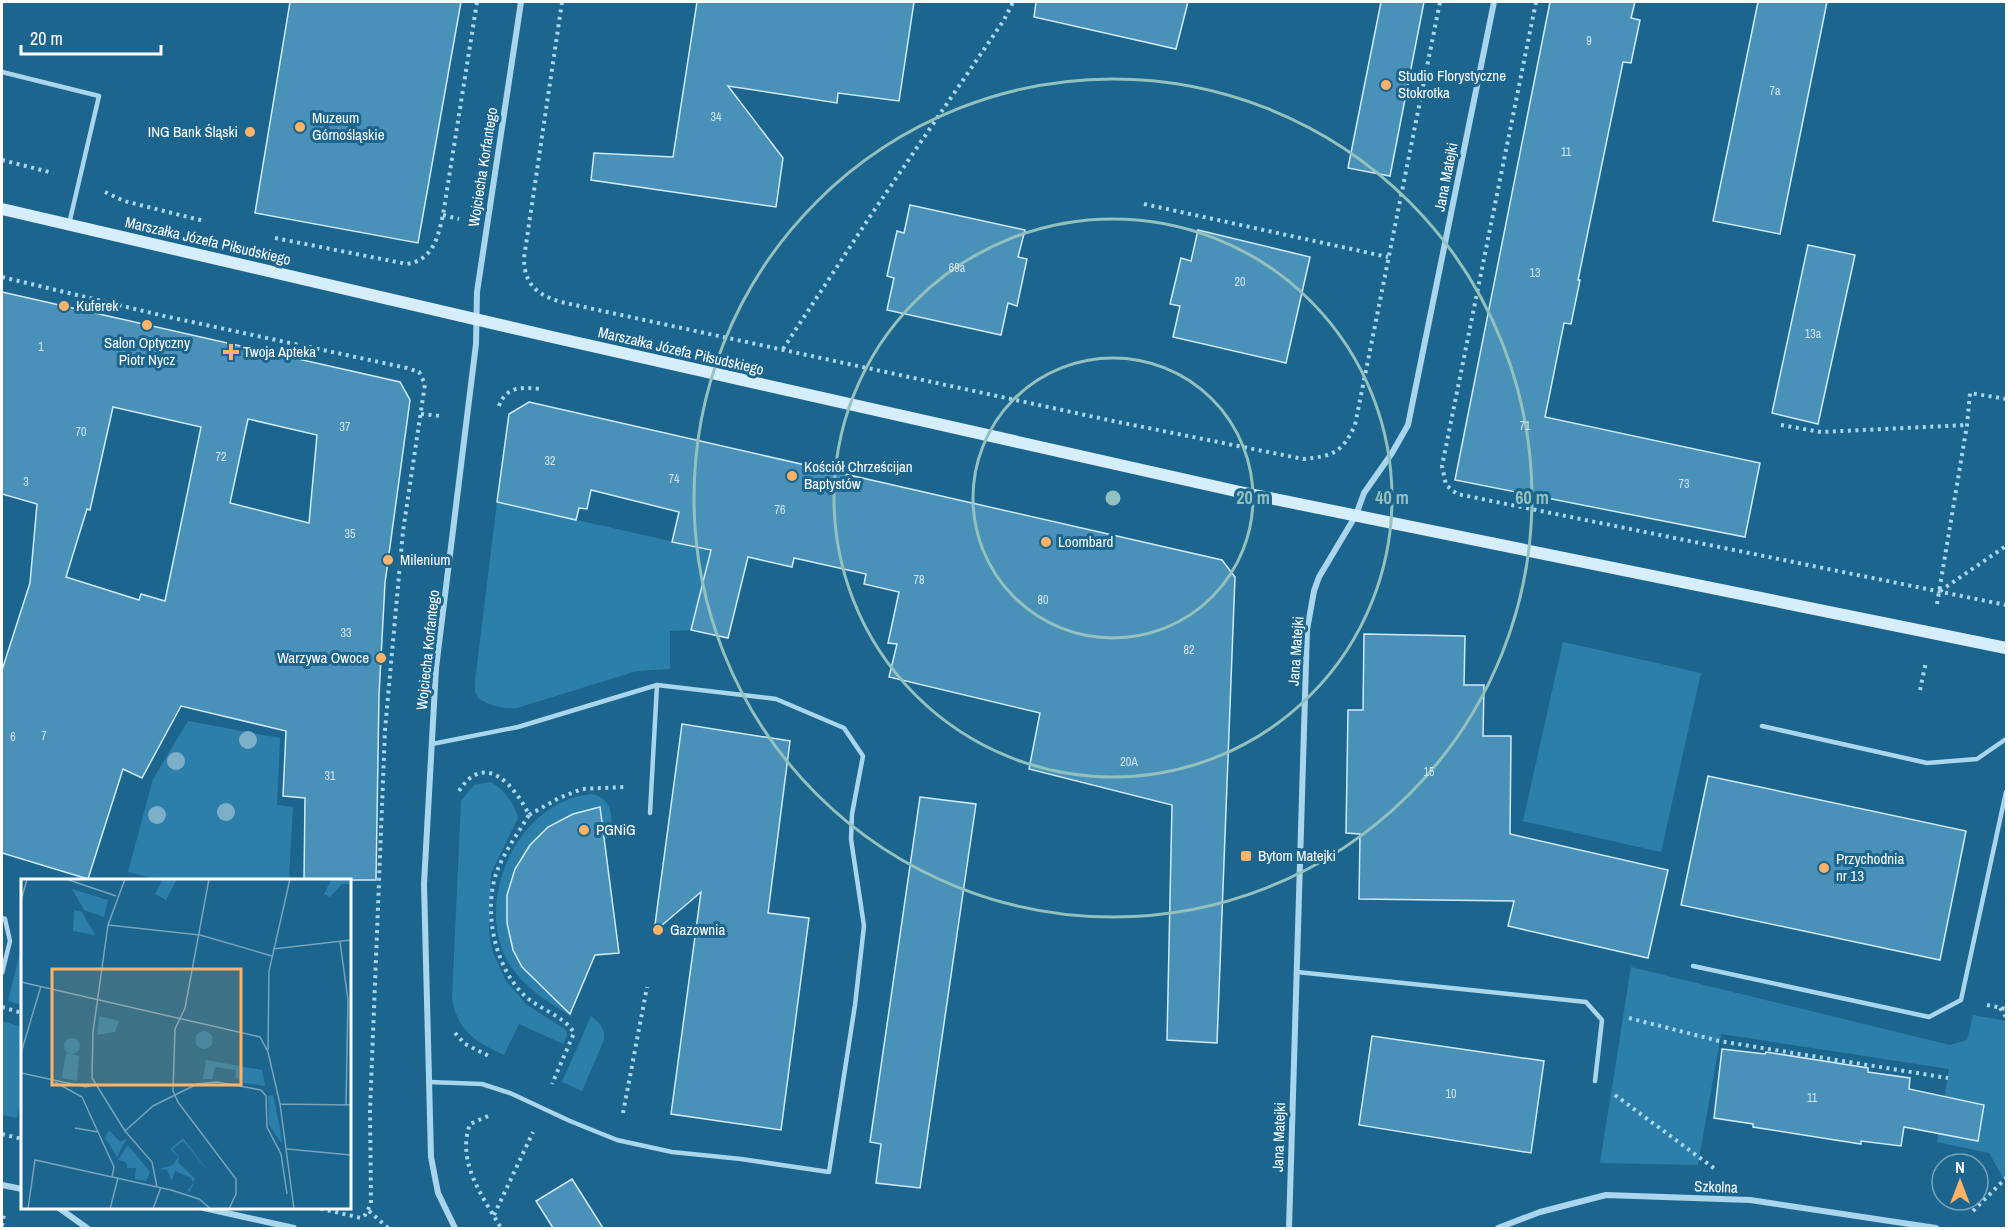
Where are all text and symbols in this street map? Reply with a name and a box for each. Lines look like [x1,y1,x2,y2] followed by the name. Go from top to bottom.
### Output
[21,18,160,56] scale bar
[30,26,63,51] text: 20 m
[1586,33,1592,49] house number: 9
[1398,65,1506,103] place label: Studio Florystyczne Stokrotka
[1379,78,1393,92] marker: Studio Florystyczne Stokrotka
[1770,83,1781,99] house number: 7a
[463,105,502,228] street label: Wojciecha Korfantego
[312,107,385,145] place label: Muzeum Górnośląskie
[711,109,722,125] house number: 34
[293,120,307,134] marker: Muzeum Górnośląskie
[148,121,238,142] place label: ING Bank Śląski
[243,125,257,139] marker: ING Bank Śląski
[1429,141,1462,213] street label: Jana Matejki
[1561,144,1572,160] house number: 11
[123,211,293,270] street label: Marszałka Józefa Piłsudskiego
[949,260,966,276] house number: 69a
[1530,265,1540,281] house number: 13
[1235,274,1245,290] house number: 20
[76,295,119,316] place label: Kuferek
[57,299,71,313] marker: Kuferek
[140,318,154,332] marker: Salon Optyczny Piotr Nycz
[596,321,766,380] street label: Marszałka Józefa Piłsudskiego
[1805,326,1822,342] house number: 13a
[104,332,191,370] place label: Salon Optyczny Piotr Nycz
[38,339,44,355] house number: 1
[243,341,316,362] place label: Twoja Apteka
[224,345,238,359] marker: Twoja Apteka
[1520,418,1531,434] house number: 71
[340,419,351,435] house number: 37
[76,424,86,440] house number: 70
[216,449,226,465] house number: 72
[545,453,555,469] house number: 32
[804,456,913,494] place label: Kościół Chrześcijan Baptystów
[785,469,799,483] marker: Kościół Chrześcijan Baptystów
[669,471,680,487] house number: 74
[23,474,29,490] house number: 3
[1679,476,1689,492] house number: 73
[1236,485,1270,510] text: 20 m
[1375,485,1409,510] text: 40 m
[1515,485,1549,510] text: 60 m
[1103,488,1123,508] centre of rings
[775,502,785,518] house number: 76
[345,526,356,542] house number: 35
[1058,531,1113,552] place label: Loombard
[1039,535,1053,549] marker: Loombard
[400,549,451,570] place label: Milenium
[381,553,395,567] marker: Milenium
[914,572,924,588] house number: 78
[411,589,444,711] street label: Wojciecha Korfantego
[1038,592,1048,608] house number: 80
[1283,615,1308,686] street label: Jana Matejki
[341,625,351,641] house number: 33
[1184,642,1194,658] house number: 82
[277,647,369,668] place label: Warzywa Owoce
[374,651,388,665] marker: Warzywa Owoce
[41,728,47,744] house number: 7
[10,729,16,745] house number: 6
[1120,754,1138,770] house number: 20A
[1424,764,1435,780] house number: 15
[325,768,336,784] house number: 31
[596,819,636,840] place label: PGNiG
[577,823,591,837] marker: PGNiG
[1258,845,1336,866] place label: Bytom Matejki
[1836,848,1905,886] place label: Przychodnia nr 13
[1239,849,1253,863] marker: Bytom Matejki
[1817,861,1831,875] marker: Przychodnia nr 13
[21,879,351,1209] inset map
[670,919,726,940] place label: Gazownia
[651,923,665,937] marker: Gazownia
[1446,1086,1456,1102] house number: 10
[1807,1090,1818,1106] house number: 11
[1267,1102,1290,1172] street label: Jana Matejki
[1930,1152,1990,1212] north arrow
[1955,1156,1965,1178] text: N
[1694,1175,1738,1198] street label: Szkolna

